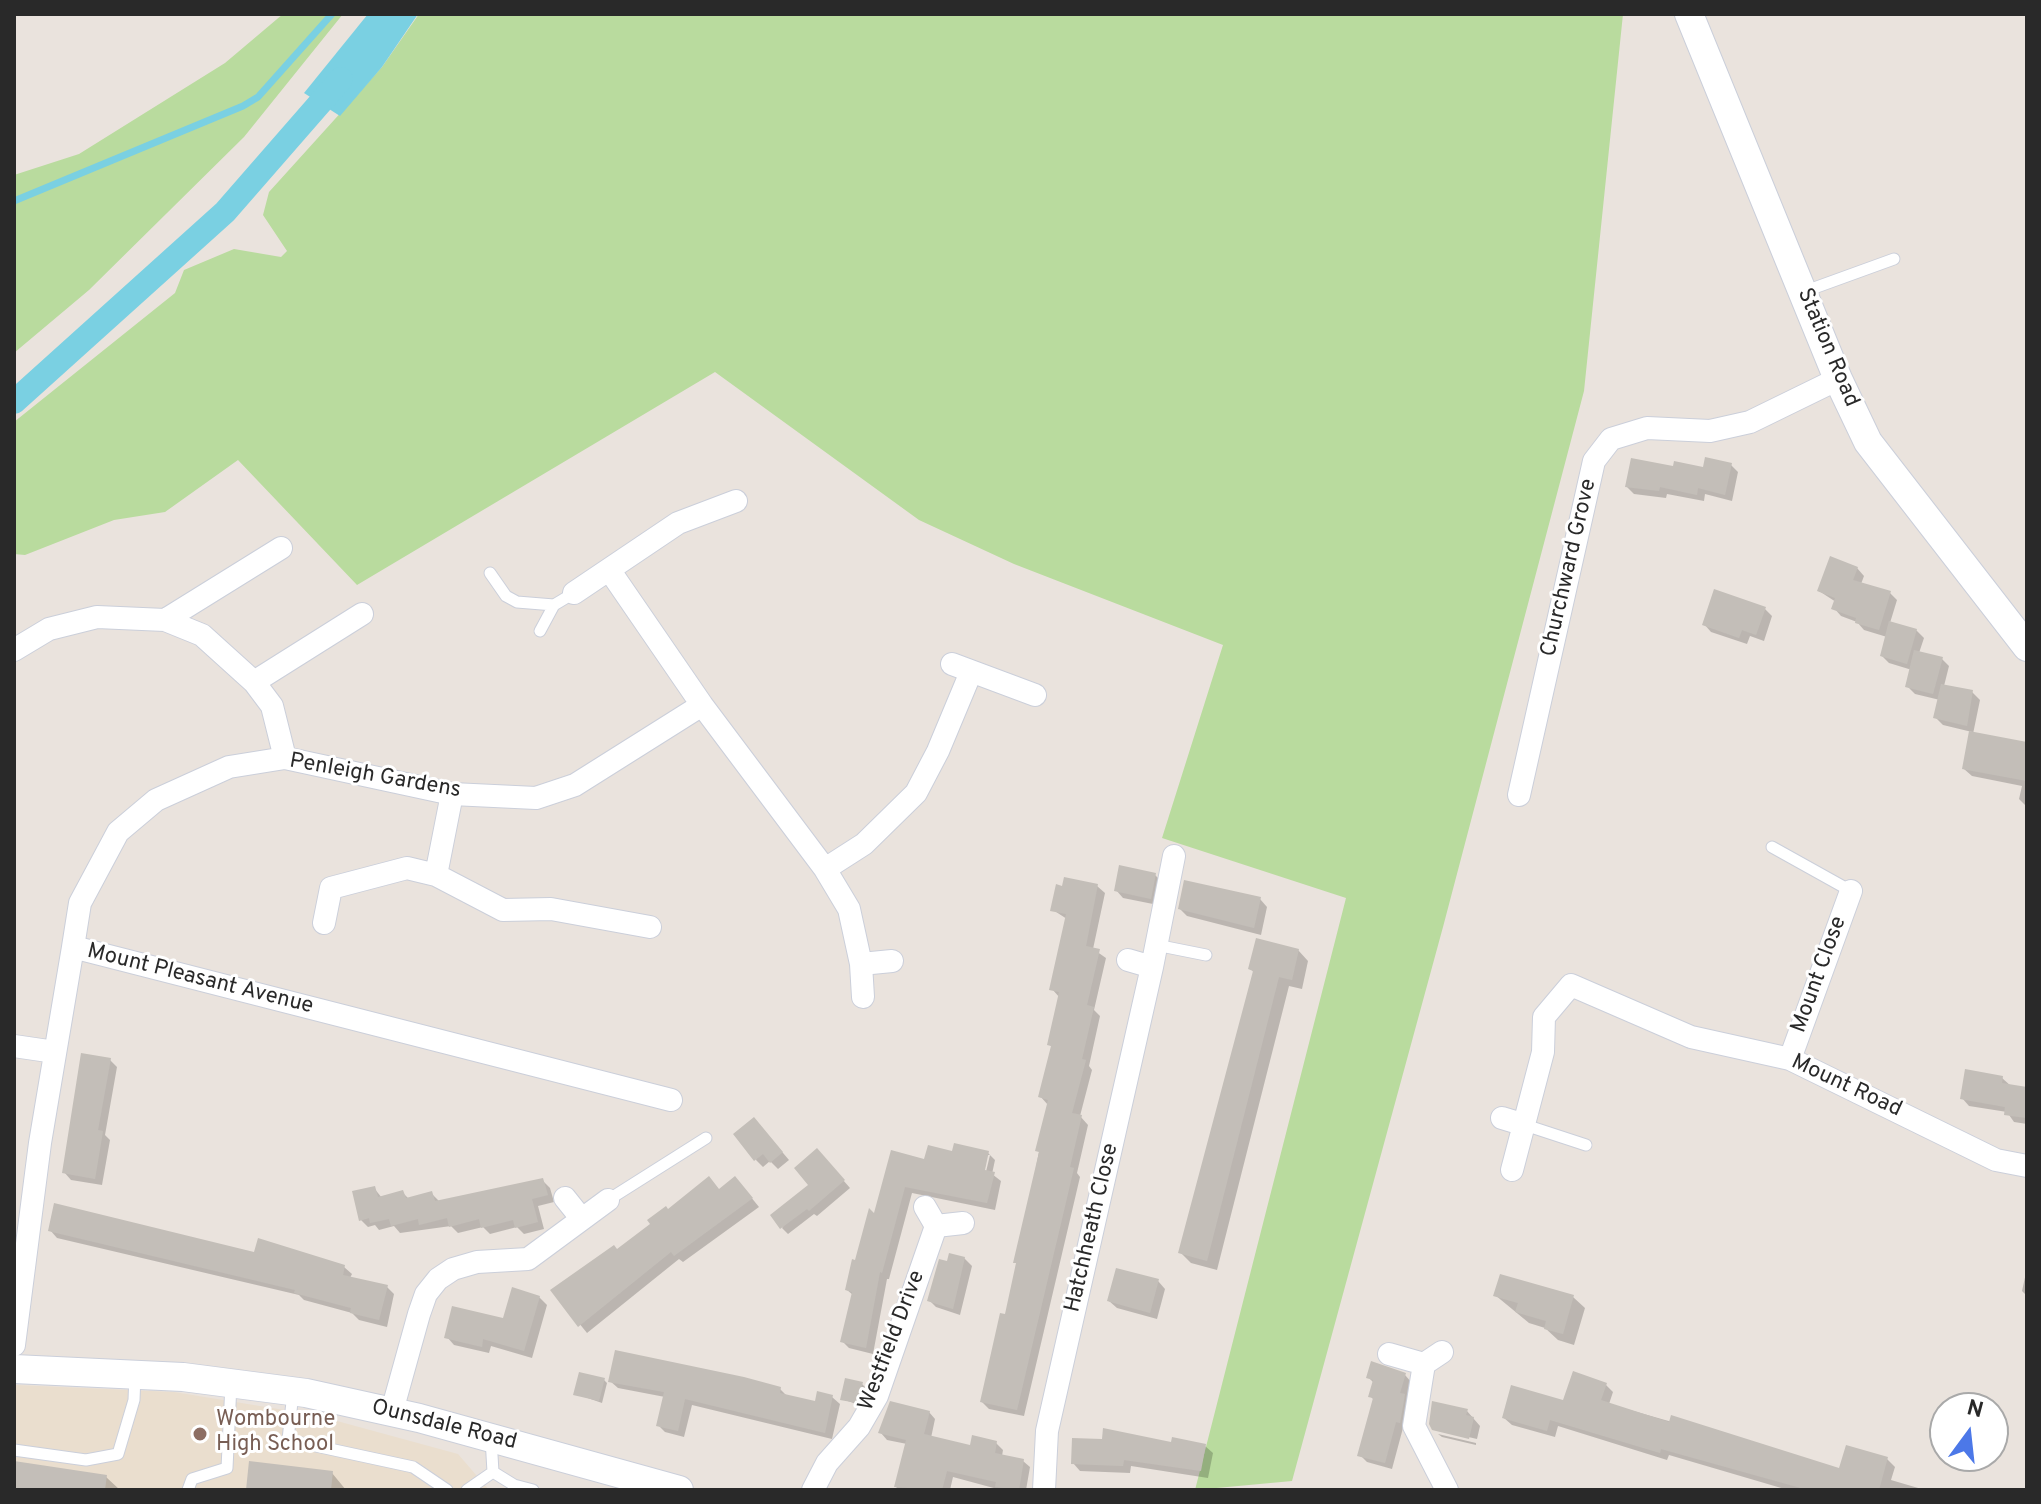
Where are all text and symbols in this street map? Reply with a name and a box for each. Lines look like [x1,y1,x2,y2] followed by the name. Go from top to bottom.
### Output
[1790,285,1864,411] street label: Station Road
[1537,477,1603,659] street label: Churchward Grove
[287,749,463,805] street label: Penleigh Gardens
[1787,913,1853,1037] street label: Mount Close
[84,939,316,1021] street label: Mount Pleasant Avenue
[1786,1050,1906,1124] street label: Mount Road
[1061,1141,1125,1315] street label: Hatchheath Close
[854,1267,932,1415] street label: Westfield Drive
[1929,1392,2009,1472] north arrow
[369,1395,519,1457] street label: Ounsdale Road
[1964,1395,1986,1425] text: N
[216,1408,335,1460] place label: Wombourne High School
[191,1425,209,1443] marker: Wombourne High School

